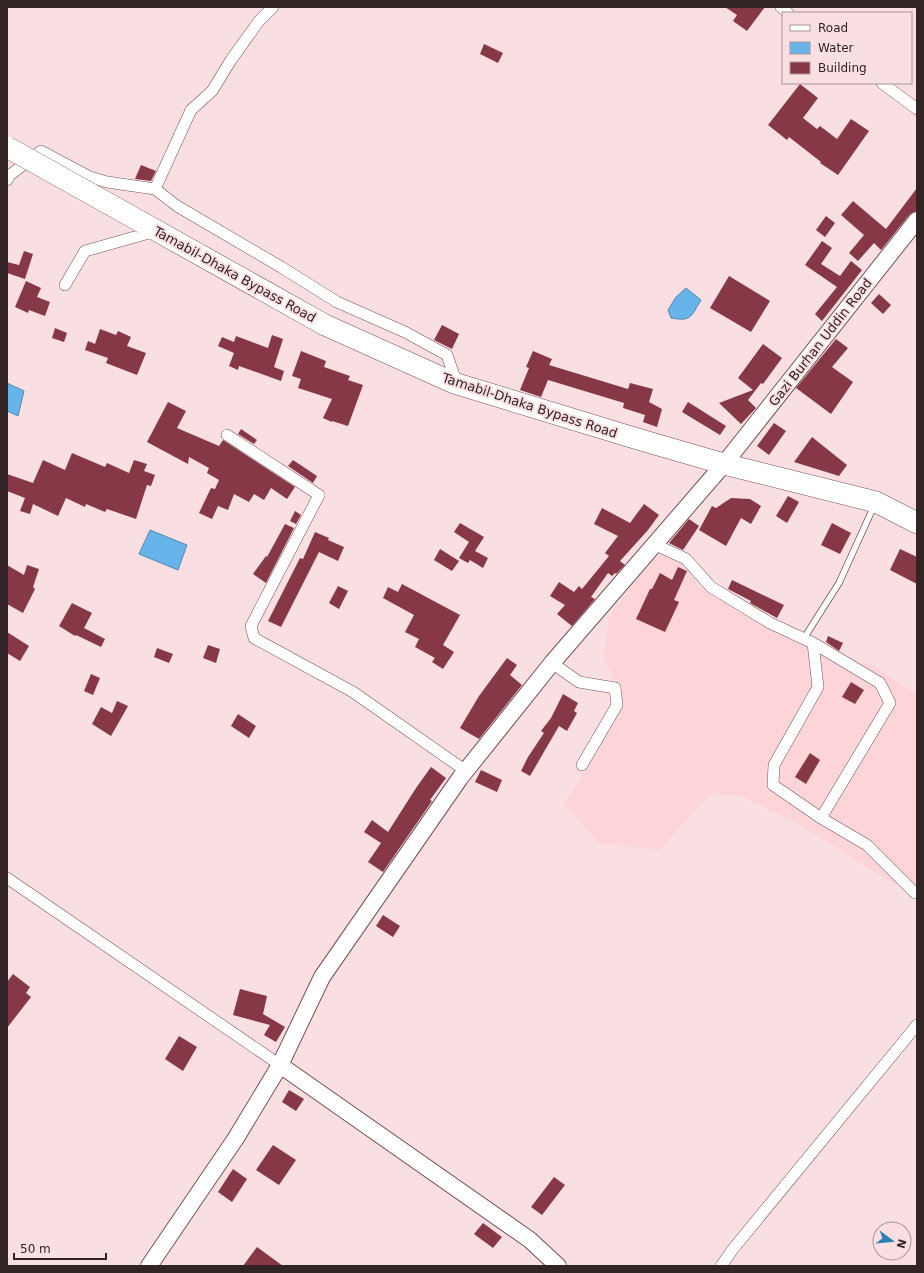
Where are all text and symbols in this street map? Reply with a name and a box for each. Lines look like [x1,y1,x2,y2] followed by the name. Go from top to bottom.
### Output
[782,12,912,84] legend
[818,21,848,35] text: Road
[818,41,854,55] text: Water
[818,61,867,75] text: Building
[150,223,319,325] street label: Tamabil-Dhaka Bypass Road
[766,275,875,409] street label: Gazi Burhan Uddin Road
[439,370,619,441] street label: Tamabil-Dhaka Bypass Road
[872,1221,912,1261] north arrow
[14,1235,106,1261] scale bar
[894,1237,909,1250] text: N
[20,1242,51,1256] text: 50 m

